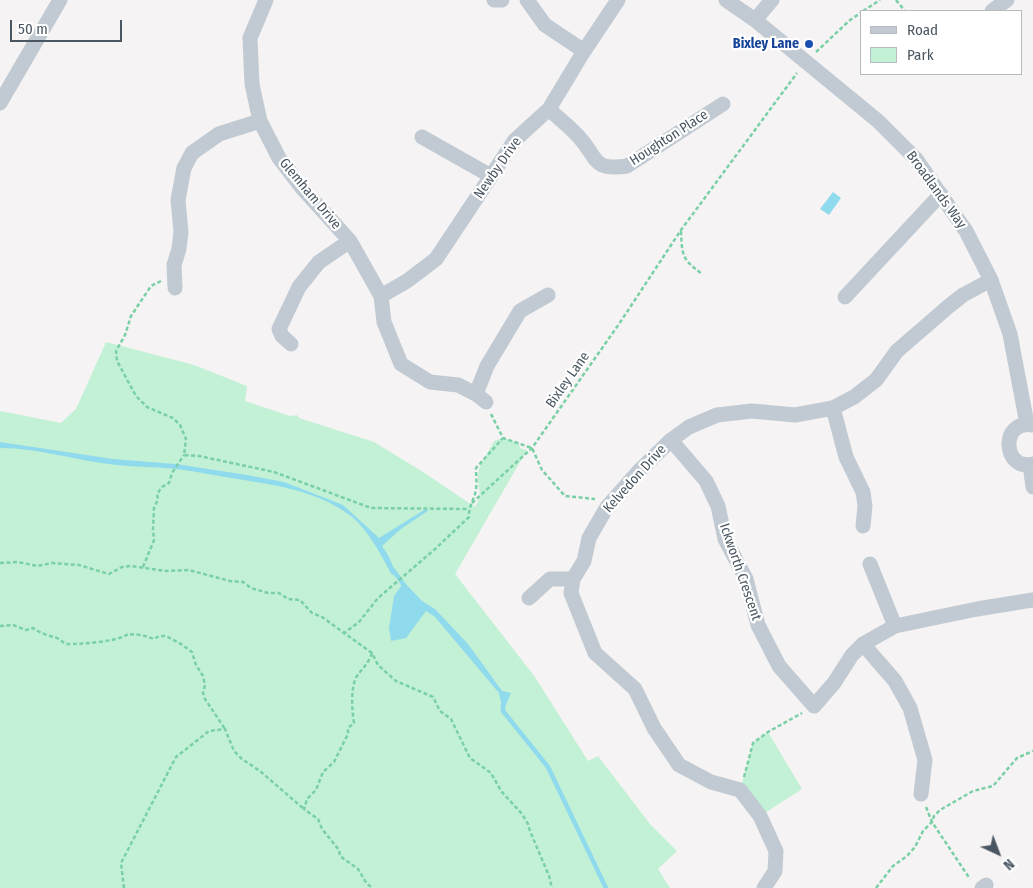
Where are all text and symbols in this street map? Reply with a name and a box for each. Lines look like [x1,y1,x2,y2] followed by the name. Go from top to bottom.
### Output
[12,10,125,42] scale bar
[860,10,1023,75] legend
[18,20,48,38] text: 50 m
[907,21,938,39] text: Road
[733,36,799,52] place label: Bixley Lane
[803,38,815,50] marker: Bixley Lane
[907,46,934,64] text: Park
[627,106,711,170] street label: Houghton Place
[471,134,525,202] street label: Newby Drive
[902,148,970,232] street label: Broadlands Way
[276,155,344,233] street label: Glemham Drive
[543,349,593,411] street label: Bixley Lane
[600,441,670,517] street label: Kelvedon Drive
[715,521,765,623] street label: Ickworth Crescent
[973,828,1023,878] north arrow
[1000,855,1017,873] text: N

